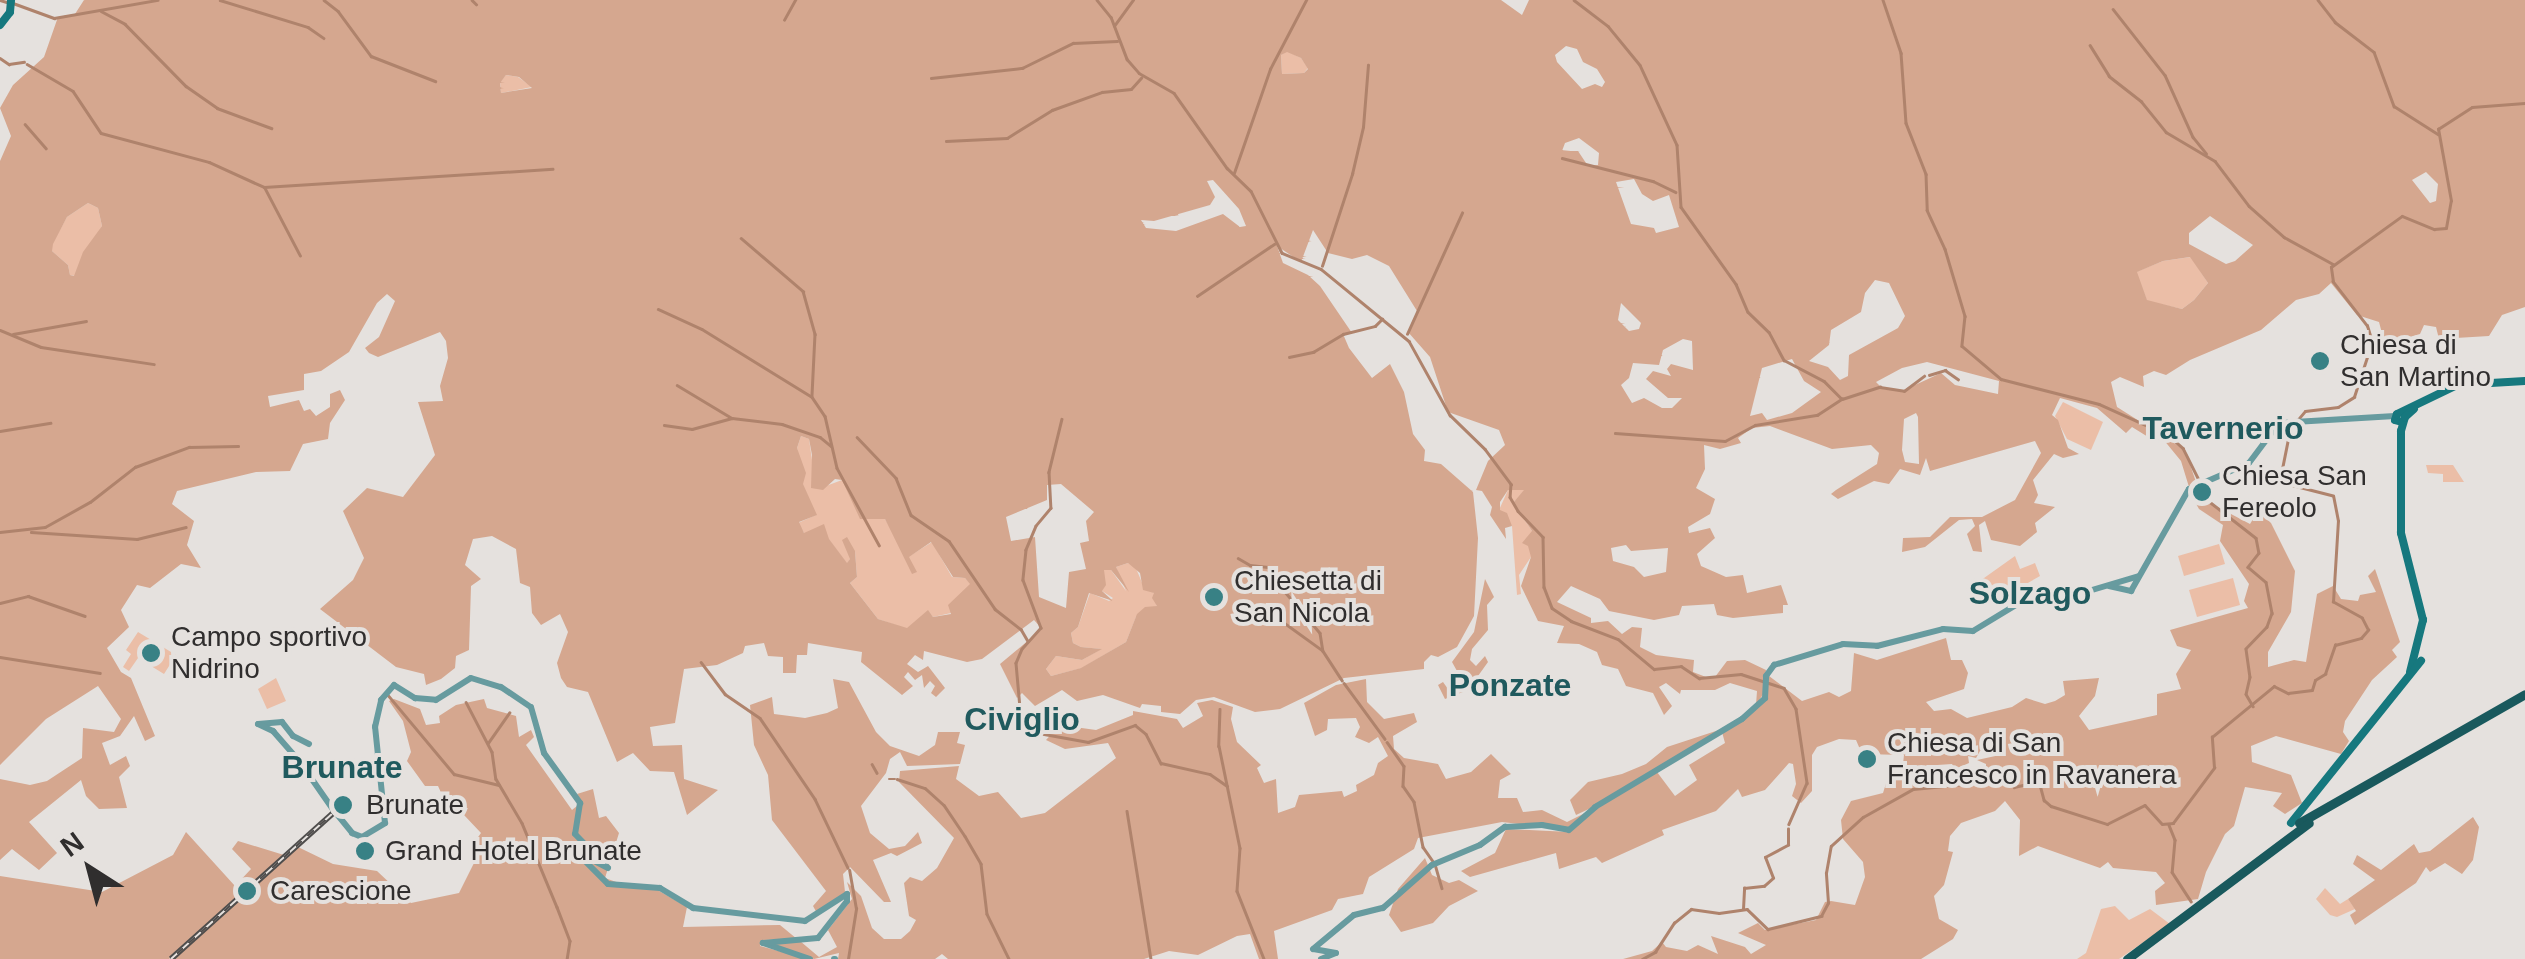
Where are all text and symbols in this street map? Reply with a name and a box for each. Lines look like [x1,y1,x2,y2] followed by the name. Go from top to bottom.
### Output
[2340,328,2491,394] place label: Chiesa di San Martino
[2309,350,2331,372] marker: Chiesa di San Martino
[2142,409,2304,447] district label: Tavernerio
[2222,459,2367,525] place label: Chiesa San Fereolo
[2191,481,2213,503] marker: Chiesa San Fereolo
[1234,564,1382,630] place label: Chiesetta di San Nicola
[1969,574,2091,612] district label: Solzago
[1203,586,1225,608] marker: Chiesetta di San Nicola
[171,620,367,686] place label: Campo sportivo Nidrino
[140,642,162,664] marker: Campo sportivo Nidrino
[1449,666,1571,704] district label: Ponzate
[964,700,1080,738] district label: Civiglio
[1887,726,2176,792] place label: Chiesa di San Francesco in Ravanera
[282,748,402,786] district label: Brunate
[1856,748,1878,770] marker: Chiesa di San Francesco in Ravanera
[366,788,464,822] place label: Brunate
[330,792,356,818] marker: Brunate
[40,819,140,919] north arrow
[55,826,89,863] text: N
[385,834,642,868] place label: Grand Hotel Brunate
[354,840,376,862] marker: Grand Hotel Brunate
[270,874,412,908] place label: Carescione
[234,878,260,904] marker: Carescione

